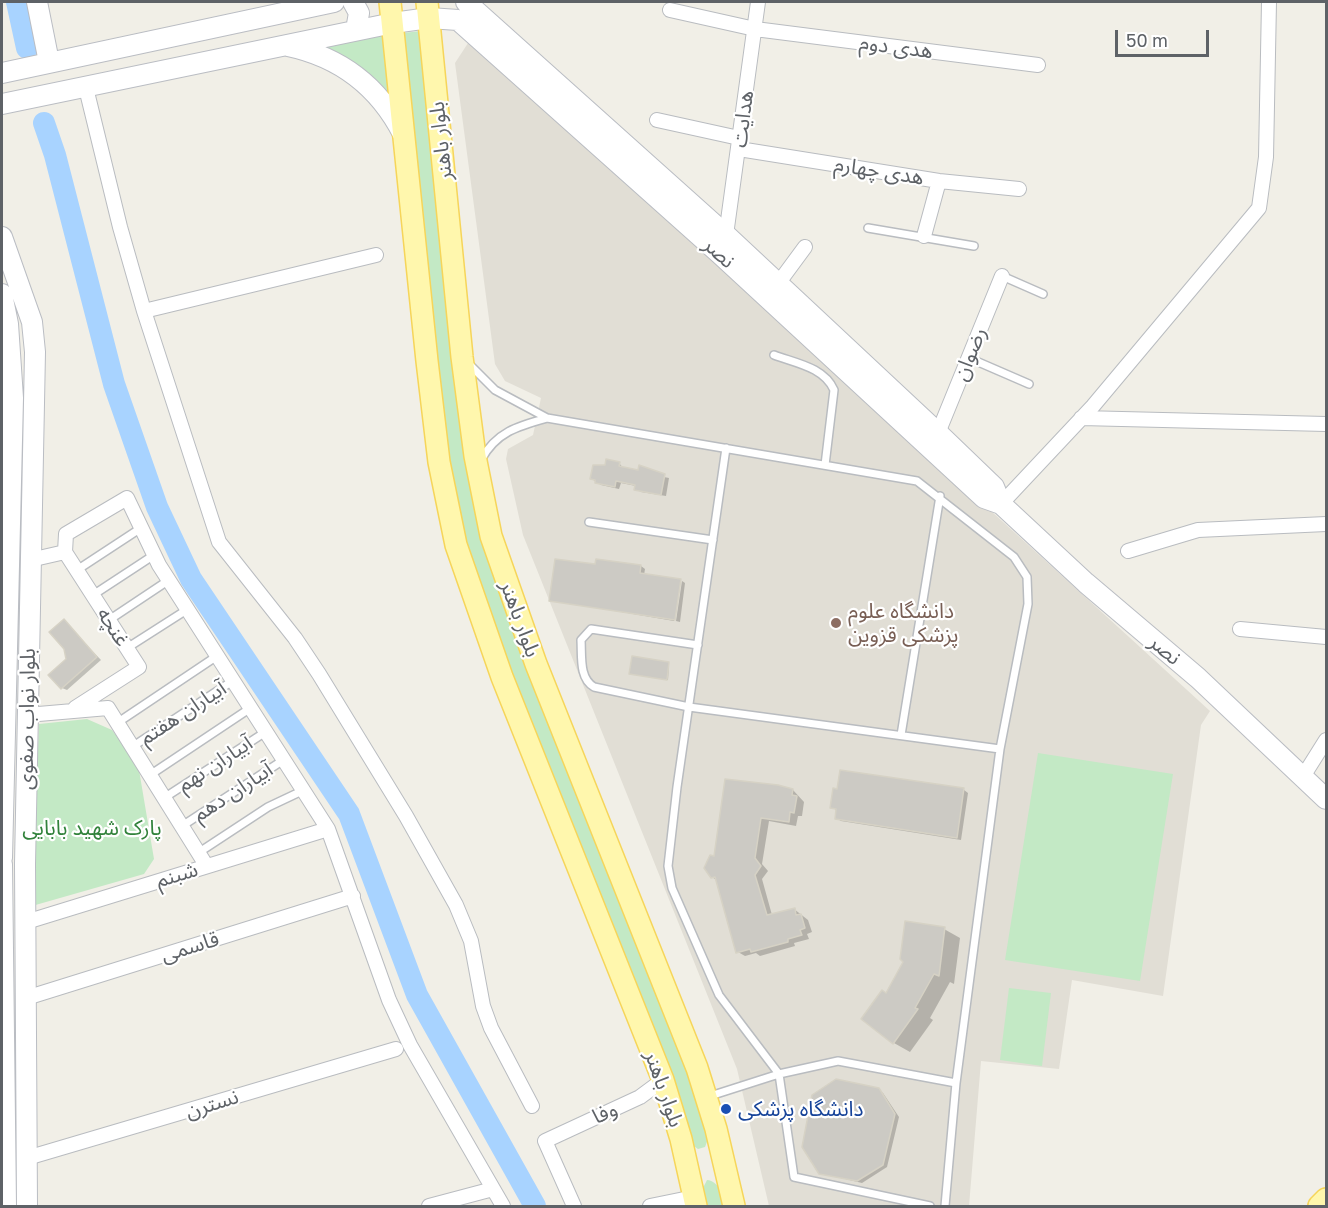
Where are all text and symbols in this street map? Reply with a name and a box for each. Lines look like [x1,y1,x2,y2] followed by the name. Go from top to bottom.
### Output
[1118,18,1212,56] scale bar
[1126,29,1168,51] text: 50 m
[858,30,934,64] street label: هدی دوم
[727,89,759,149] street label: هدایت
[424,100,458,182] street label: بلوار باهنر
[832,151,926,191] street label: هدی چهارم
[698,232,740,274] street label: نصر
[948,324,992,384] street label: رضوان
[495,578,545,660] street label: بلوار باهنر
[848,598,959,648] place label: دانشگاه علوم پزشکی قزوین
[91,603,135,651] street label: غنچه
[829,616,843,630] marker: دانشگاه علوم پزشکی قزوین
[1144,629,1186,671] street label: نصر
[13,648,41,790] street label: بلوار نواب صفوی
[135,676,231,750] street label: آبیاران هفتم
[173,730,257,798] street label: آبیاران نهم
[188,757,278,827] street label: آبیاران دهم
[22,815,162,841] park label: پارک شهید بابایی
[153,857,201,893] street label: شبنم
[158,926,222,968] street label: قاسمی
[639,1047,689,1131] street label: بلوار باهنر
[182,1084,242,1124] street label: نسترن
[588,1096,622,1130] street label: وفا
[738,1096,864,1122] place label: دانشگاه پزشکی
[719,1102,733,1116] marker: دانشگاه پزشکی

